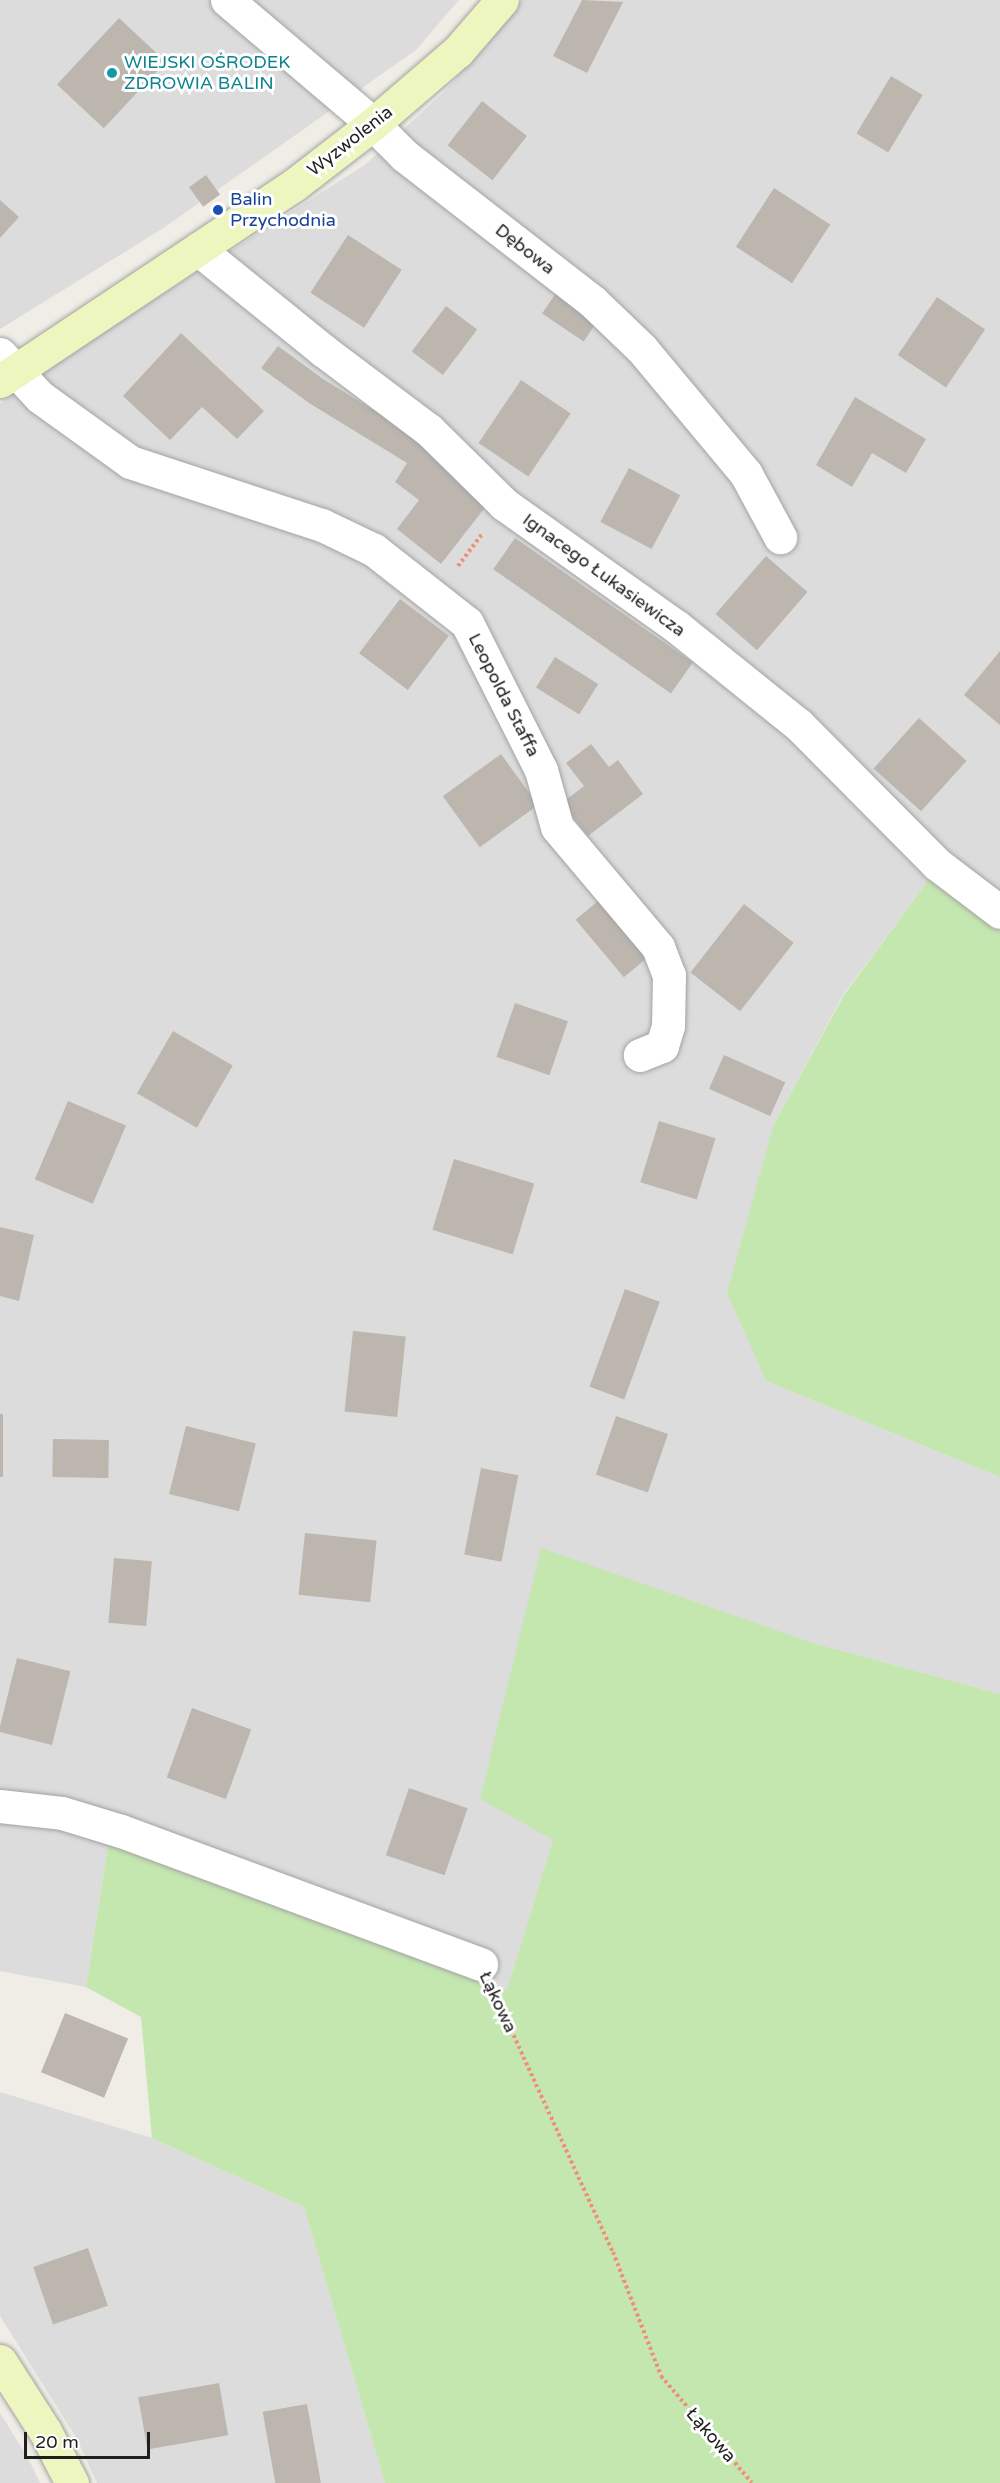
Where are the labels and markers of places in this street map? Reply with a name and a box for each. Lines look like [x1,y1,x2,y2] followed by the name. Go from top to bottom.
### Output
[124,52,290,94] place label: WIEJSKI OŚRODEK ZDROWIA BALIN
[105,66,119,80] marker: WIEJSKI OŚRODEK ZDROWIA BALIN
[230,189,336,232] place label: Balin Przychodnia
[211,203,225,217] marker: Balin Przychodnia

